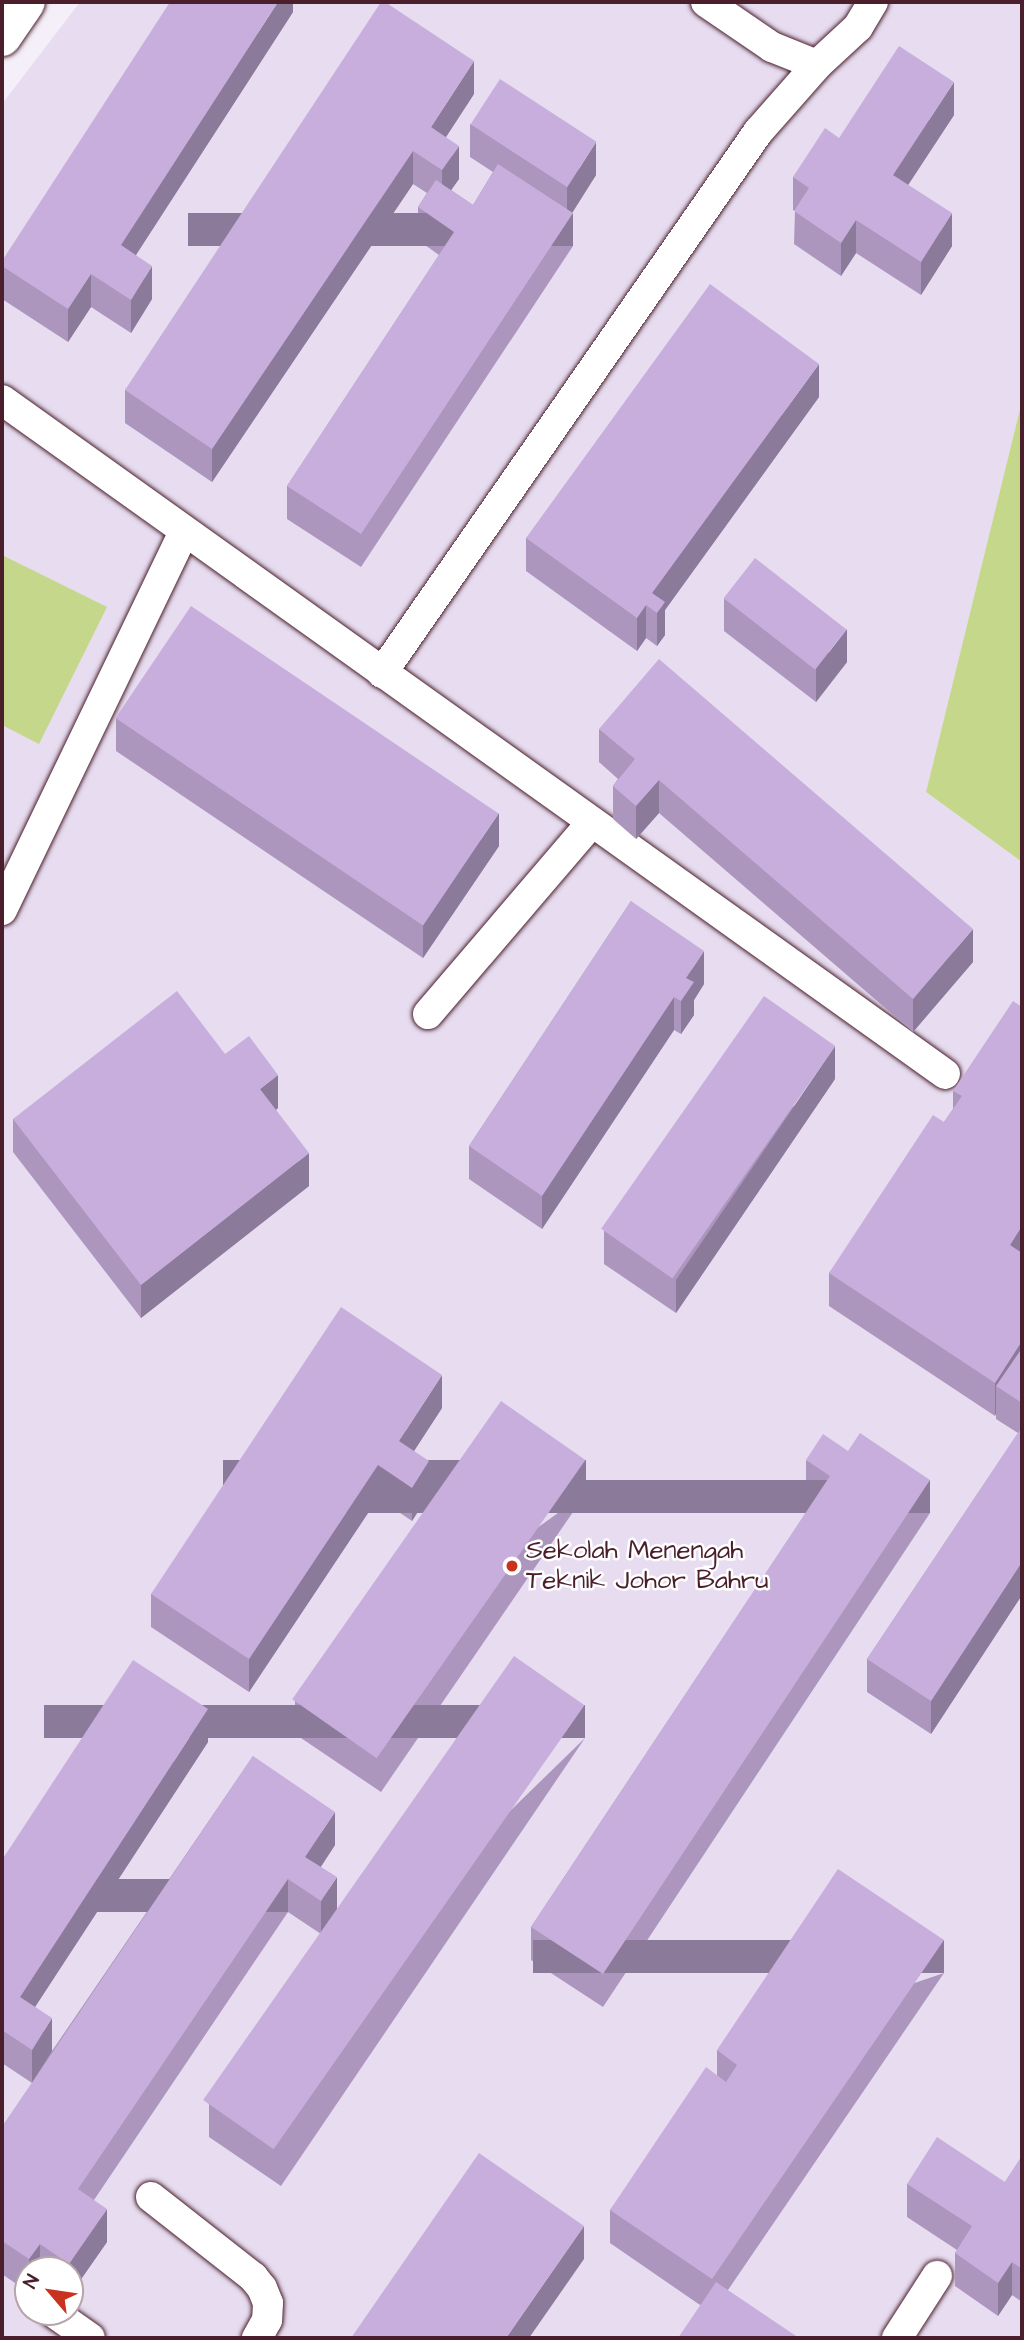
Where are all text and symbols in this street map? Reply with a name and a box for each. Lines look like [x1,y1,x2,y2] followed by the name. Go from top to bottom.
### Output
[526,1535,768,1596] place label: Sekolah Menengah Teknik Johor Bahru
[504,1558,520,1574] marker: Sekolah Menengah Teknik Johor Bahru
[14,2256,84,2326] north arrow
[17,2270,47,2293] text: N

